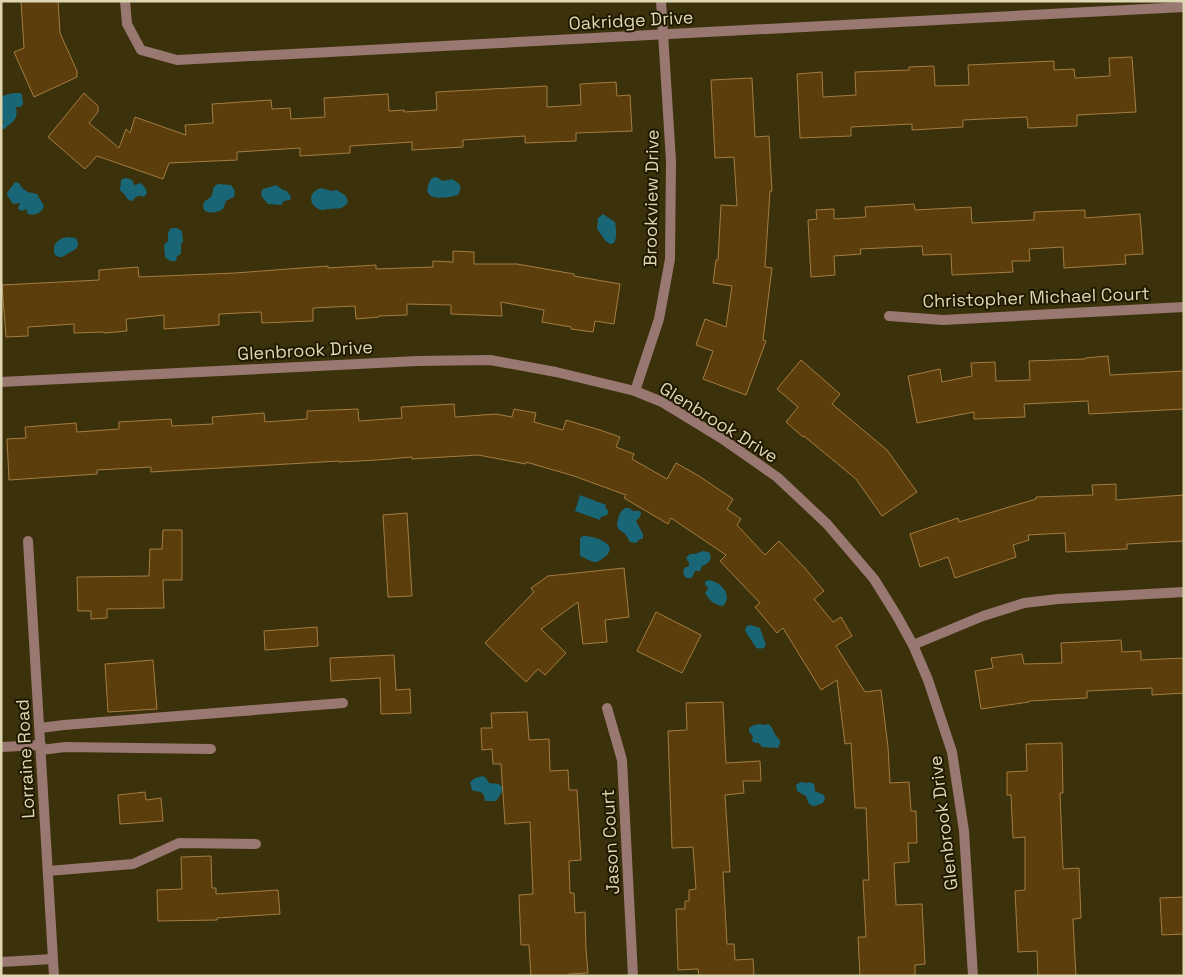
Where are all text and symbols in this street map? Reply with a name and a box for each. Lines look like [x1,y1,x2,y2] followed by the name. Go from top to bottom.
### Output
[568,5,694,35] street label: Oakridge Drive
[638,129,664,267] street label: Brookview Drive
[922,282,1150,312] street label: Christopher Michael Court
[237,335,373,365] street label: Glenbrook Drive
[655,376,783,468] street label: Glenbrook Drive
[10,699,40,819] street label: Lorraine Road
[923,754,963,892] street label: Glenbrook Drive
[596,789,624,895] street label: Jason Court

